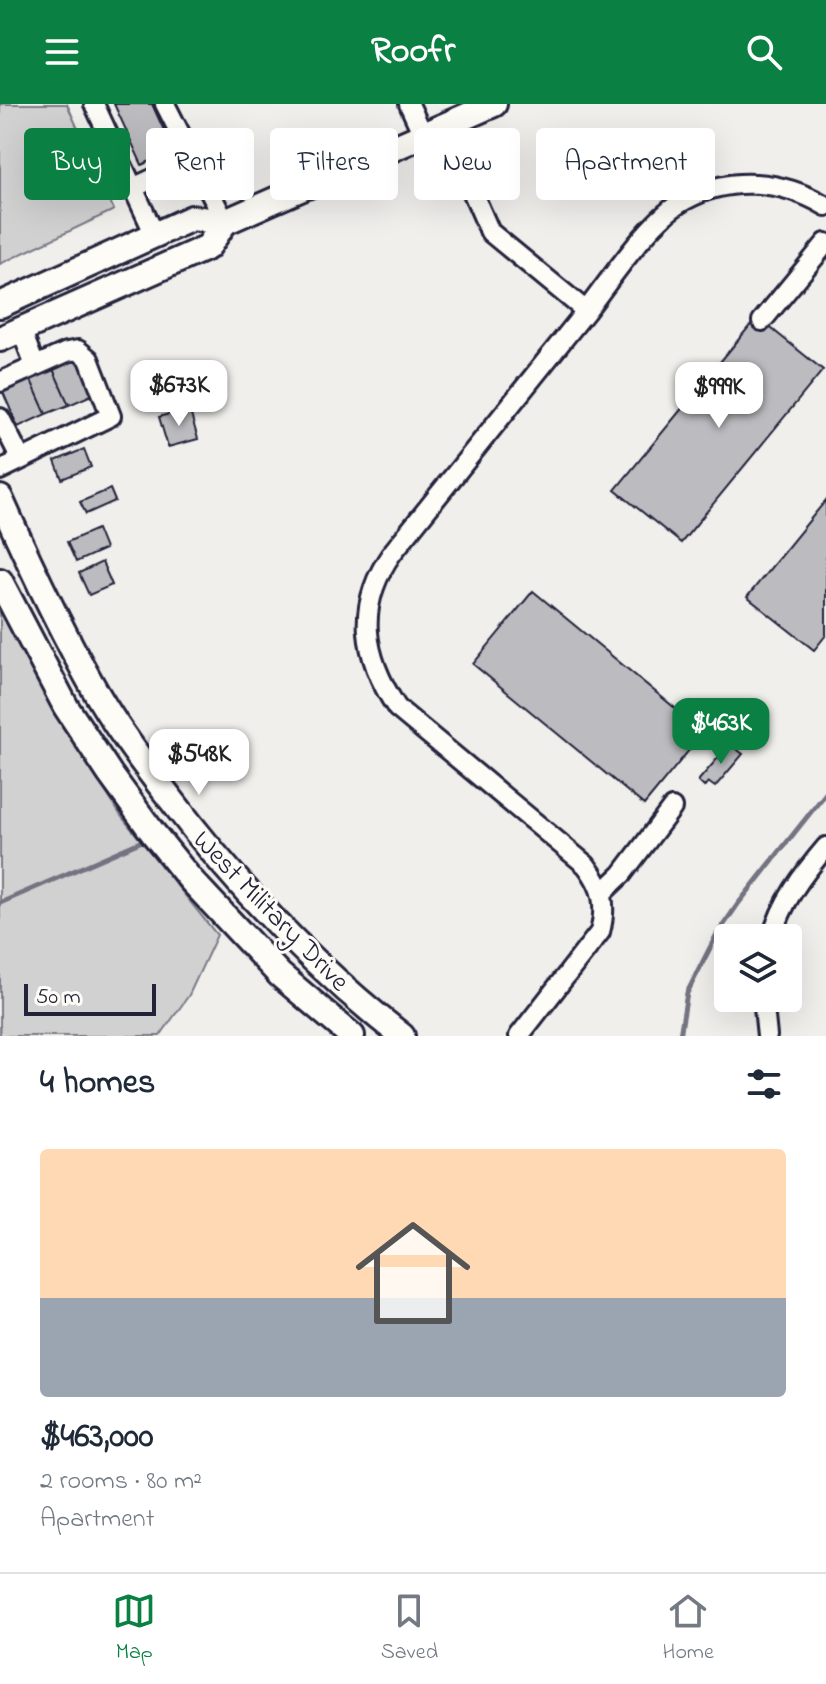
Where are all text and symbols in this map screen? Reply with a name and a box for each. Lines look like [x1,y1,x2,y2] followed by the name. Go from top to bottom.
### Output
[371,26,455,79] text: Roofr
[40,30,84,74] icon: menu
[742,30,786,74] icon: search
[24,128,130,200] chip: Buy
[146,128,254,200] chip: Rent
[270,128,398,200] chip: Filters
[414,128,520,200] chip: New
[536,128,715,200] chip: Apartment
[123,360,235,428] pin: $673K
[663,362,775,430] pin: $999K
[148,367,210,405] text: $673K
[693,369,745,407] text: $999K
[665,698,777,766] pin: $463K
[690,705,752,743] text: $463K
[143,729,255,797] pin: $548K
[167,736,231,774] text: $548K
[182,822,358,1002] street label: West Military Drive
[714,924,802,1012] map controls
[714,924,802,1012] button: layers
[24,980,156,1016] scale bar
[36,982,81,1014] text: 50 m
[40,1059,155,1109] text: 4 homes
[742,1062,786,1106] icon: filters
[341,1201,485,1345] icon: home
[40,1413,154,1463] text: $463,000
[40,1463,202,1501] text: 2 rooms · 80 m²
[40,1501,154,1539] text: Apartment
[112,1589,156,1669] tab: Map
[381,1589,438,1669] tab: Saved
[663,1589,714,1669] tab: Home

